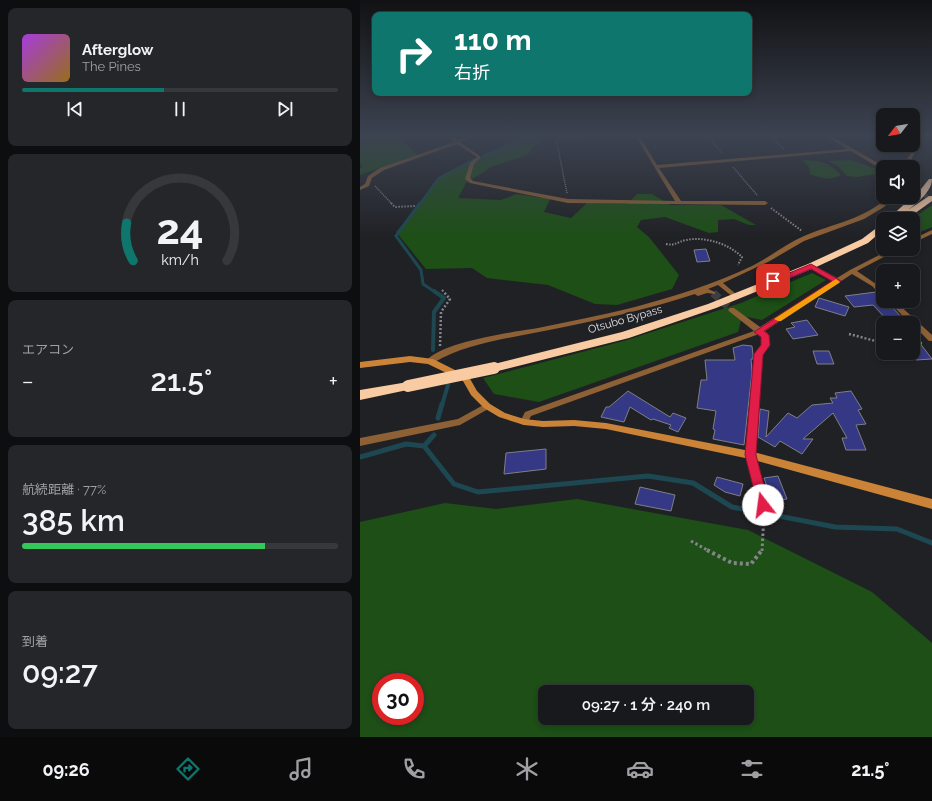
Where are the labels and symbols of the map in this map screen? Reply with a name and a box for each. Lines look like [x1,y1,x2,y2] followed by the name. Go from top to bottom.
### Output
[876,108,920,152] north arrow
[756,264,790,298] pin
[587,303,664,336] street label: Otsubo Bypass
[742,484,784,526] position arrow
[372,673,424,725] speed limit sign: 30

